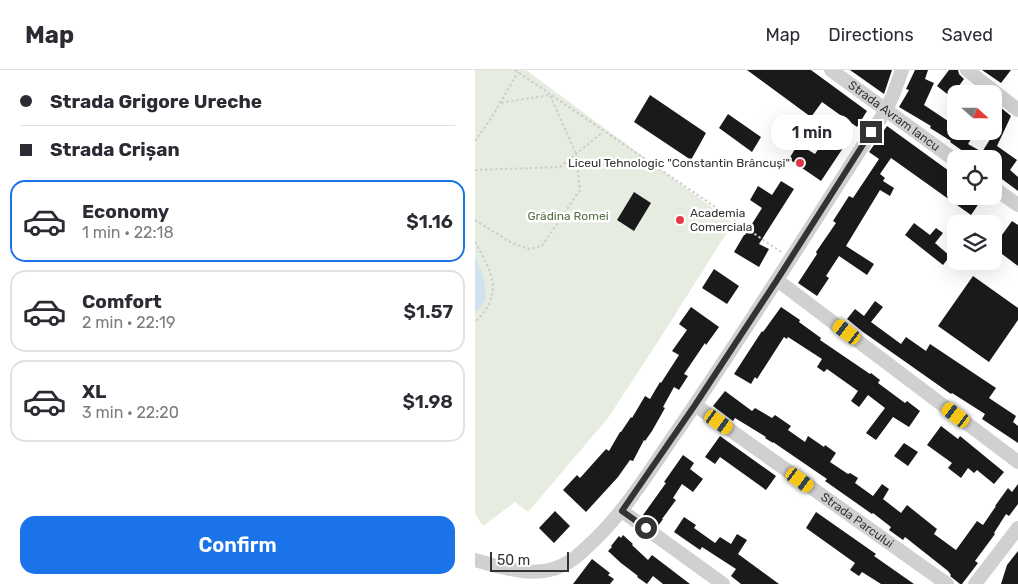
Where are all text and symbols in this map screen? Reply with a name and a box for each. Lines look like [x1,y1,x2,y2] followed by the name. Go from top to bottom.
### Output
[25,21,74,49] text: Map
[765,24,800,46] text: Map
[828,24,914,46] text: Directions
[942,24,993,46] text: Saved
[846,78,943,154] street label: Strada Avram Iancu
[947,85,1003,140] north arrow
[947,85,1002,270] map controls
[50,90,262,113] text: Strada Grigore Ureche
[771,114,853,150] callout: 1 min
[860,121,882,143] route end
[792,123,832,142] text: 1 min
[50,138,180,161] text: Strada Crișan
[947,150,1002,205] button: locate
[568,156,790,170] place label: Liceul Tehnologic "Constantin Brâncuși"
[794,157,806,169] marker: Liceul Tehnologic "Constantin Brâncuși"
[22,199,67,244] icon: car
[82,200,169,223] text: Economy
[690,206,752,234] place label: Academia Comerciala
[527,209,609,223] park label: Grădina Romei
[406,210,453,233] text: $1.16
[674,214,686,226] marker: Academia Comerciala
[947,215,1002,270] button: layers
[82,223,174,242] text: 1 min · 22:18
[22,289,67,334] icon: car
[82,290,162,313] text: Comfort
[404,300,453,323] text: $1.57
[82,313,175,332] text: 2 min · 22:19
[830,317,863,347] car
[22,379,67,424] icon: car
[82,380,106,403] text: XL
[402,390,453,413] text: $1.98
[939,400,972,430] car
[82,403,179,422] text: 3 min · 22:20
[702,407,735,437] car
[783,465,816,495] car
[818,490,896,551] street label: Strada Parcului
[20,516,455,574] button: Confirm
[635,517,657,539] route start
[490,549,569,572] scale bar
[497,552,530,569] text: 50 m

